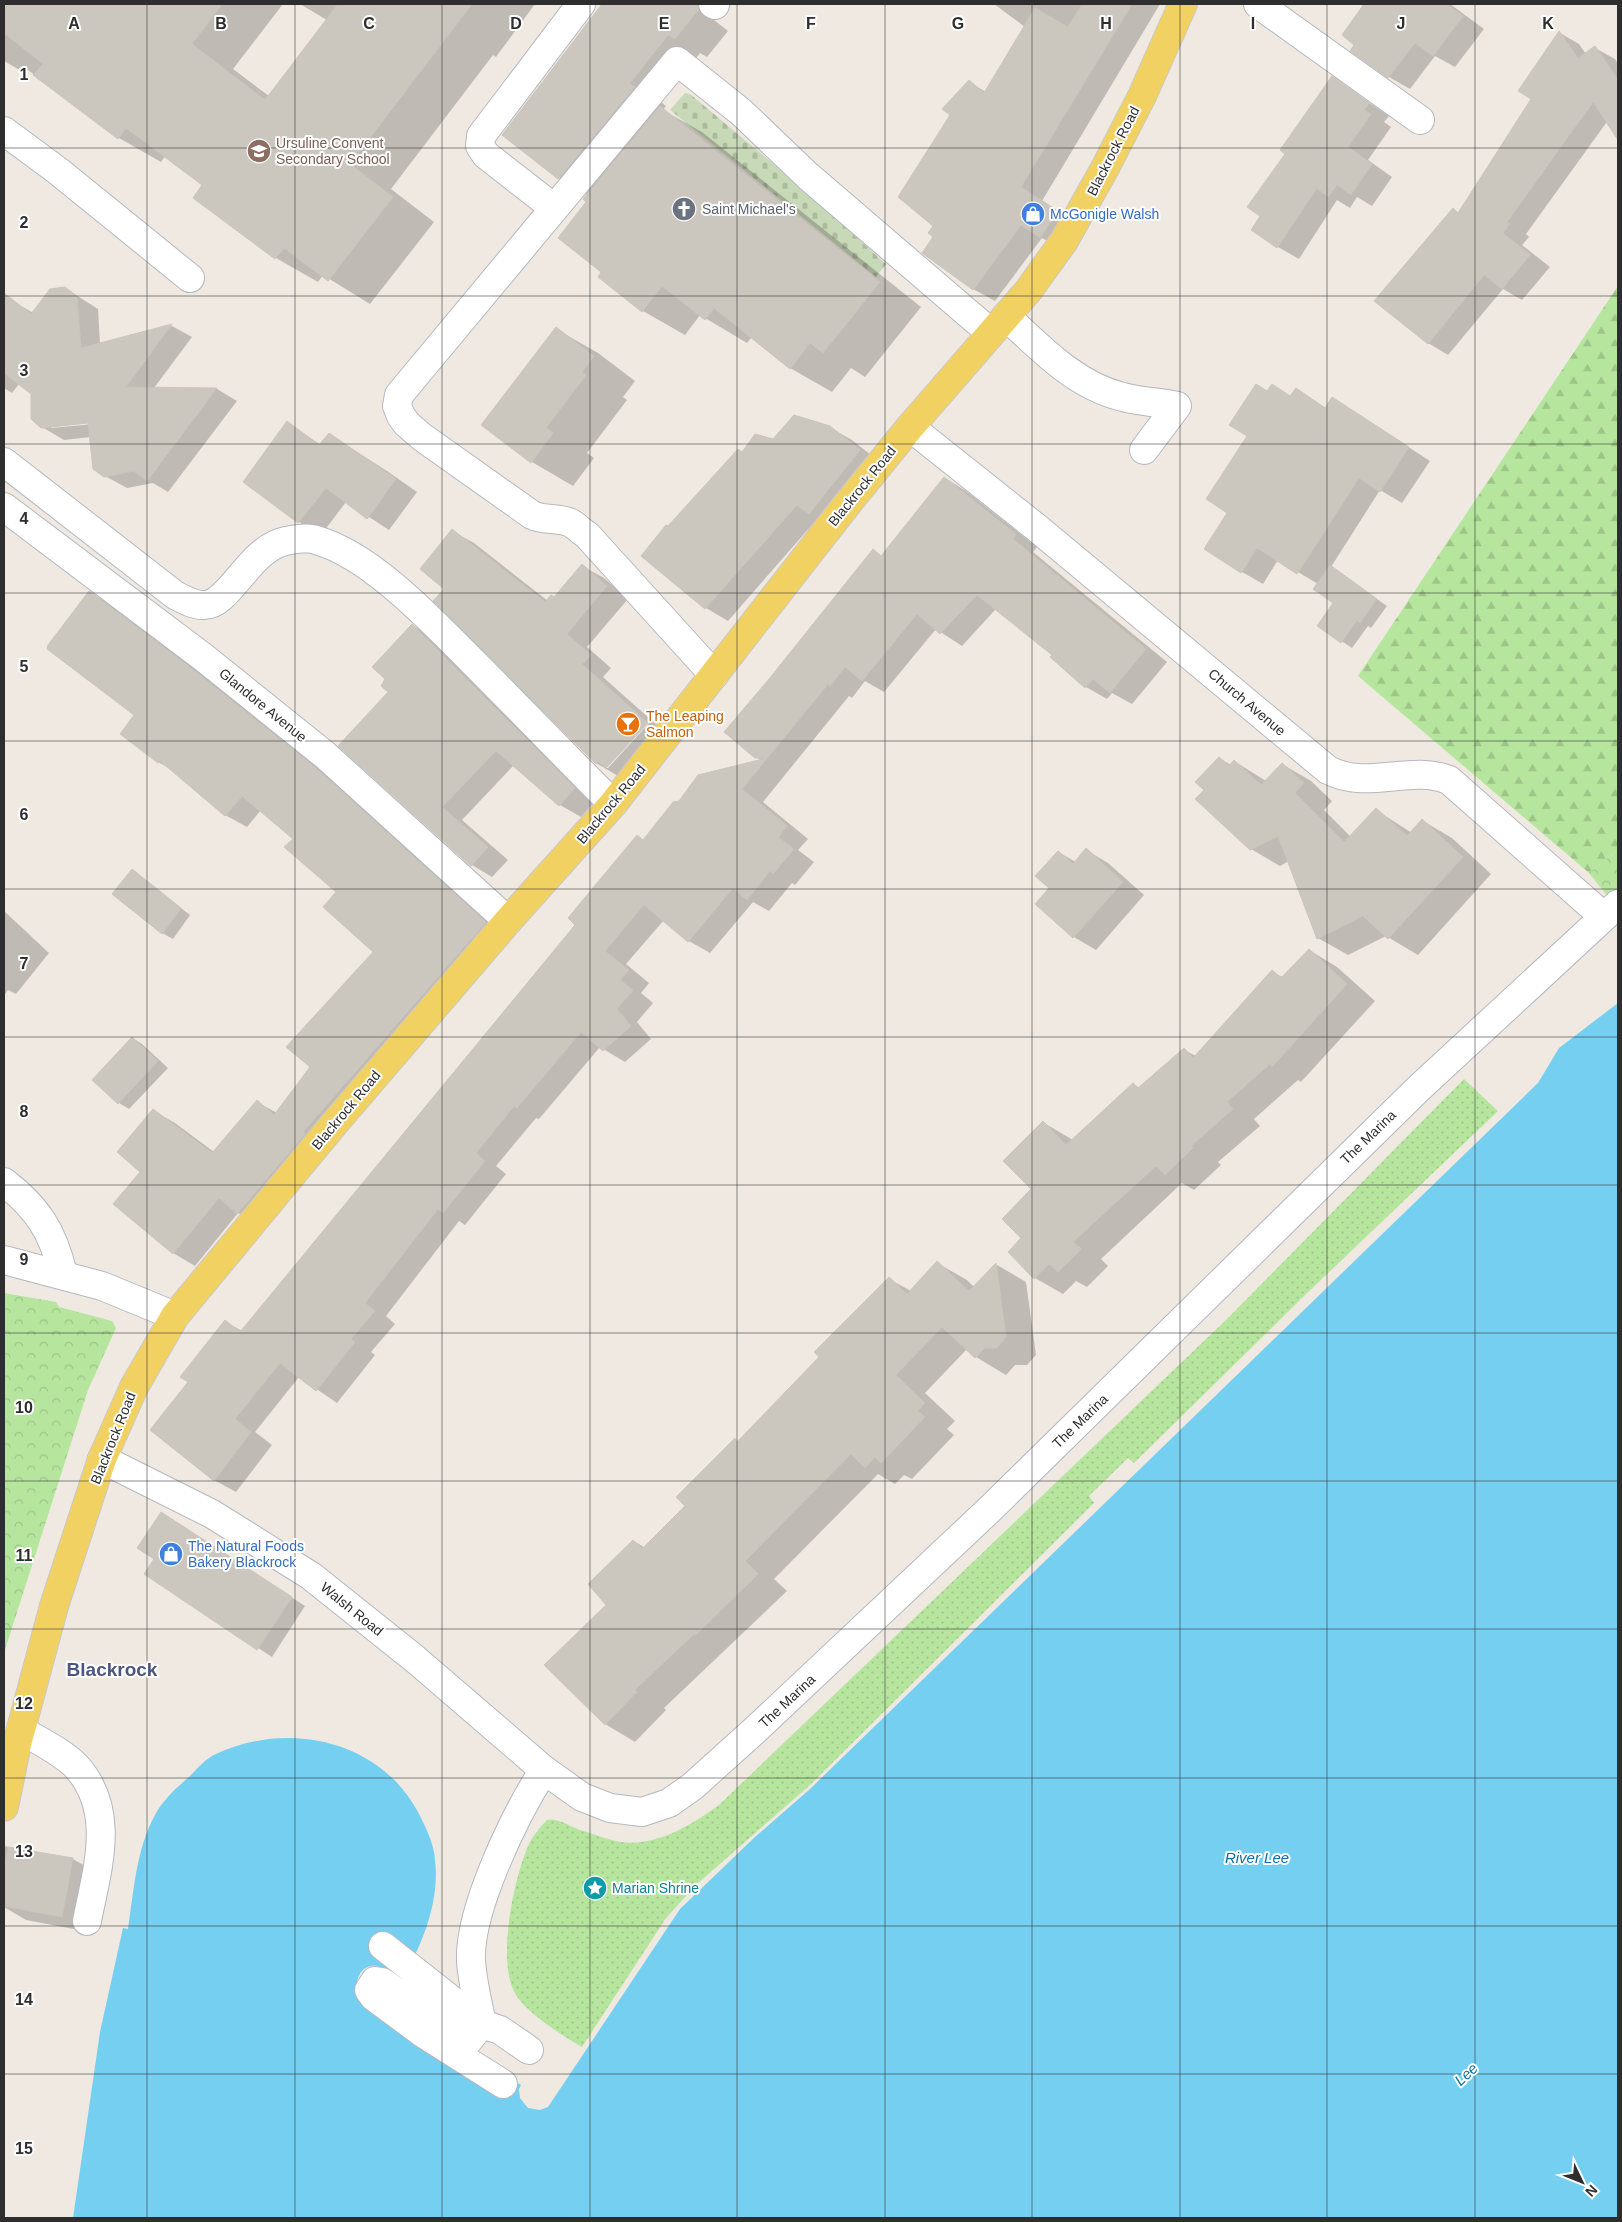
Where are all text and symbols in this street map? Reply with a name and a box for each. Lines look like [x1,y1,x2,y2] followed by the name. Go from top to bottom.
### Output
[68,15,80,32] text: A
[215,15,227,32] text: B
[363,15,375,32] text: C
[510,15,522,32] text: D
[659,15,670,32] text: E
[806,15,816,32] text: F
[952,15,964,32] text: G
[1100,15,1112,32] text: H
[1251,15,1255,32] text: I
[1397,15,1405,32] text: J
[1542,15,1554,32] text: K
[20,66,29,83] text: 1
[1084,104,1142,198] street label: Blackrock Road
[276,135,390,167] place label: Ursuline Convent Secondary School
[246,138,272,164] school or university icon: Ursuline Convent Secondary School
[671,196,697,222] church icon: Saint Michael's
[702,201,796,217] place label: Saint Michael's
[1020,201,1046,227] shop icon: McGonigle Walsh
[1050,206,1159,222] place label: McGonigle Walsh
[20,214,29,231] text: 2
[20,362,29,379] text: 3
[825,443,899,529] street label: Blackrock Road
[20,510,29,527] text: 4
[20,658,29,675] text: 5
[216,665,310,745] street label: Glandore Avenue
[1205,665,1289,739] street label: Church Avenue
[646,708,724,740] place label: The Leaping Salmon
[615,711,641,737] bar icon: The Leaping Salmon
[573,761,649,847] street label: Blackrock Road
[20,806,29,823] text: 6
[20,955,29,972] text: 7
[308,1067,384,1153] street label: Blackrock Road
[20,1103,29,1120] text: 8
[1337,1107,1399,1167] street label: The Marina
[20,1251,29,1268] text: 9
[87,1390,139,1486] street label: Blackrock Road
[1049,1391,1111,1451] street label: The Marina
[15,1399,33,1416] text: 10
[188,1538,304,1570] place label: The Natural Foods Bakery Blackrock
[158,1541,184,1567] shop icon: The Natural Foods Bakery Blackrock
[16,1547,33,1564] text: 11
[318,1579,386,1639] street label: Walsh Road
[67,1659,158,1680] district label: Blackrock
[756,1671,819,1731] street label: The Marina
[15,1695,33,1712] text: 12
[15,1843,33,1860] text: 13
[1225,1849,1289,1866] water label: River Lee
[582,1875,608,1901] place icon: Marian Shrine
[612,1880,699,1896] place label: Marian Shrine
[15,1991,33,2008] text: 14
[1451,2059,1481,2089] water label: Lee
[15,2140,33,2157] text: 15
[1557,2157,1607,2207] north arrow
[1582,2182,1601,2200] text: N

